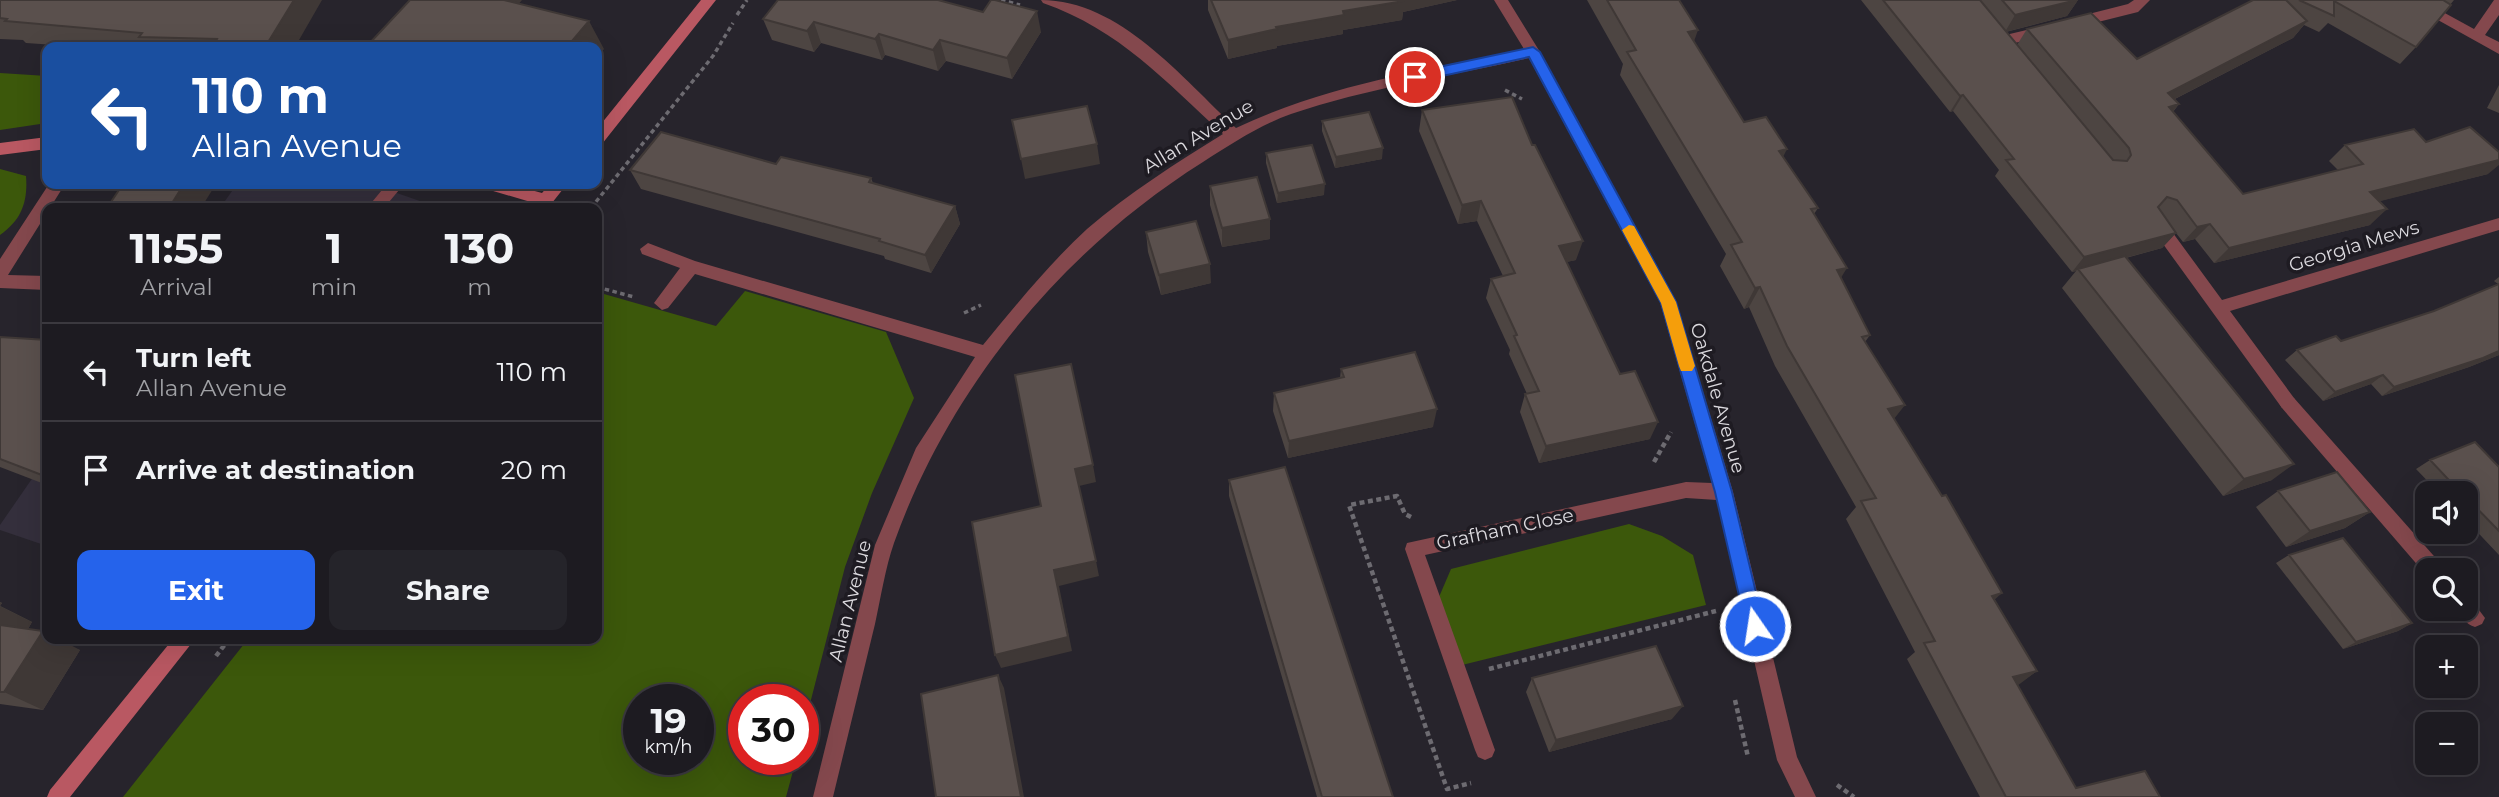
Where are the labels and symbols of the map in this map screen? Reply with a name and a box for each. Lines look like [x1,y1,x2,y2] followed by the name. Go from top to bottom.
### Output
[1385,47,1445,107] pin
[1139,94,1257,178] street label: Allan Avenue
[2286,215,2422,277] street label: Georgia Mews
[1686,320,1750,476] street label: Oakdale Avenue
[1434,503,1576,555] street label: Grafham Close
[824,538,876,664] street label: Allan Avenue
[1718,589,1792,663] position arrow
[728,684,819,775] speed limit sign: 30

